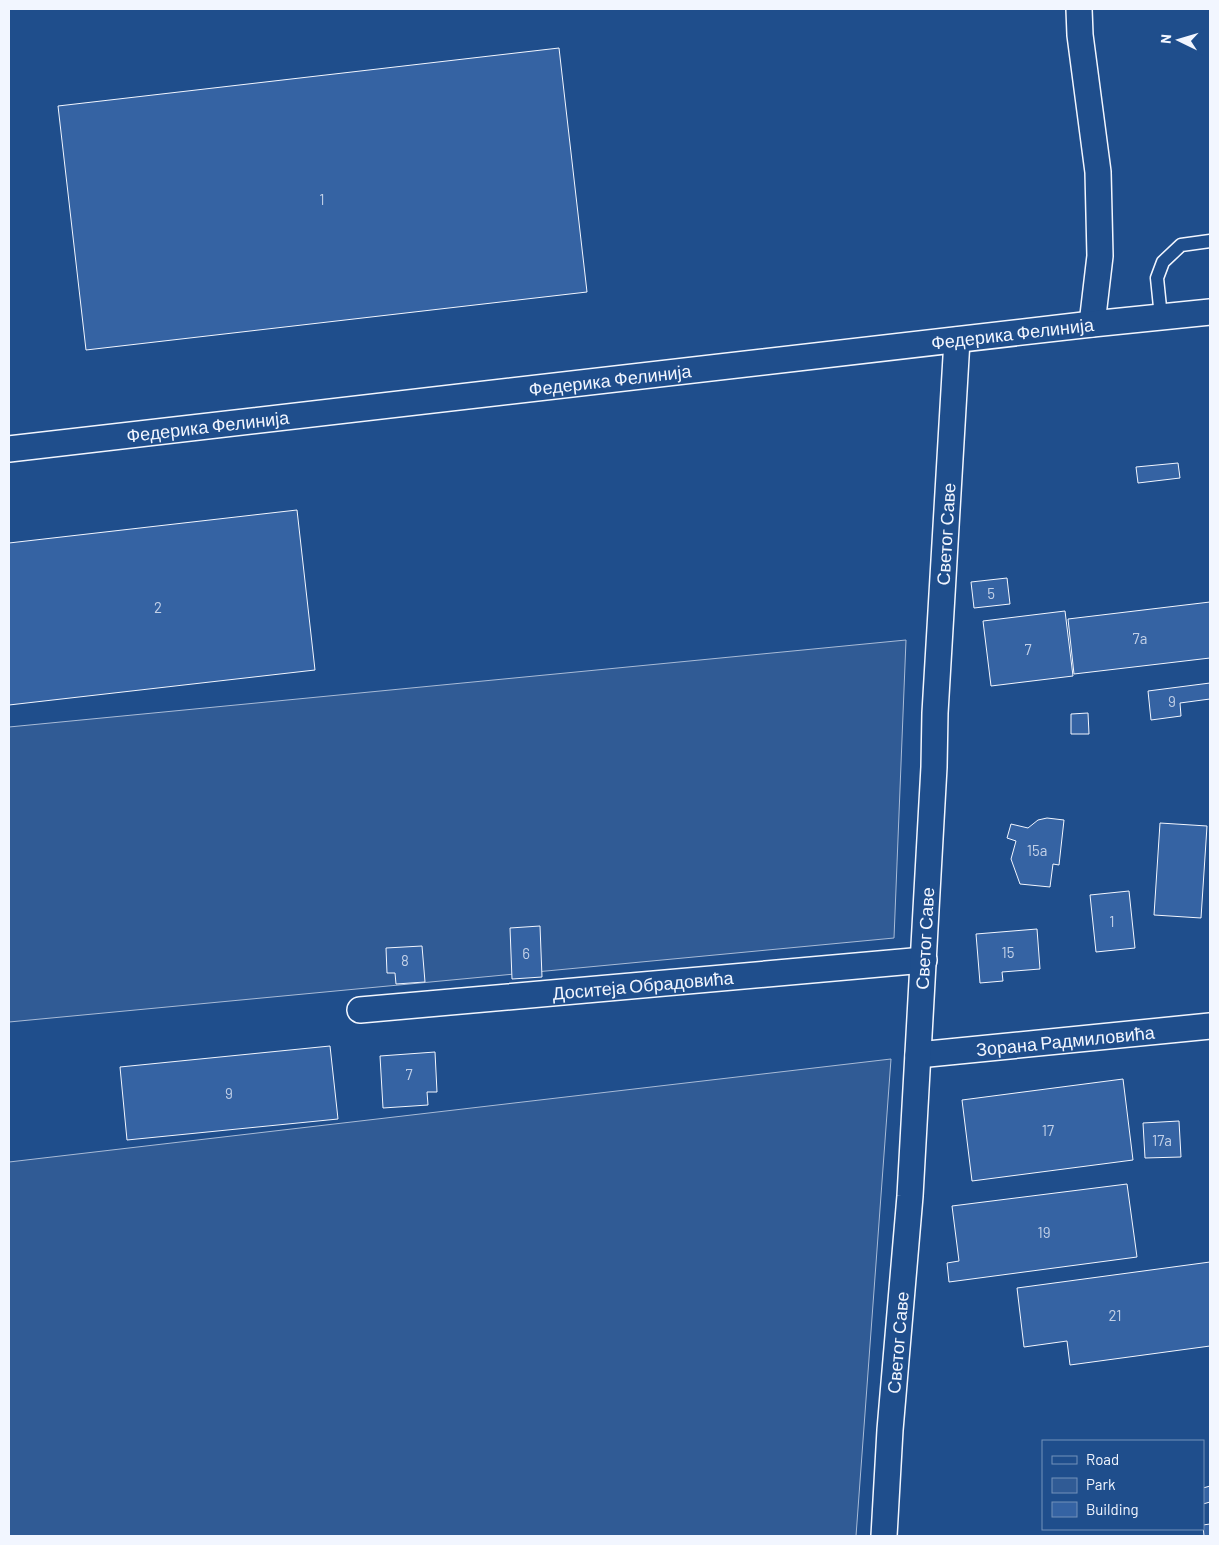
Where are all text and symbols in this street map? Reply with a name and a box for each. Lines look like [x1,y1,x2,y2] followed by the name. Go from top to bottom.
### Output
[1154,15,1204,65] north arrow
[1157,33,1174,44] text: N
[319,190,325,208] house number: 1
[930,313,1096,353] street label: Федерика Фелинија
[528,359,693,400] street label: Федерика Фелинија
[125,406,291,446] street label: Федерика Фелинија
[932,482,960,586] street label: Светог Саве
[987,584,995,602] house number: 5
[154,598,162,616] house number: 2
[1133,629,1147,647] house number: 7a
[1024,640,1032,658] house number: 7
[1168,692,1176,710] house number: 9
[1027,841,1047,859] house number: 15a
[911,887,938,990] street label: Светог Саве
[1109,912,1115,930] house number: 1
[1002,943,1014,961] house number: 15
[522,944,530,962] house number: 6
[401,951,409,969] house number: 8
[551,966,735,1004] street label: Доситеја Обрадовића
[975,1020,1157,1060] street label: Зорана Радмиловића
[405,1065,413,1083] house number: 7
[225,1084,233,1102] house number: 9
[1042,1121,1054,1139] house number: 17
[1152,1131,1172,1149] house number: 17a
[1037,1223,1051,1241] house number: 19
[882,1290,913,1395] street label: Светог Саве
[1108,1306,1122,1324] house number: 21
[1042,1440,1204,1530] legend
[1086,1450,1119,1468] text: Road
[1086,1475,1116,1493] text: Park
[1086,1500,1139,1518] text: Building

